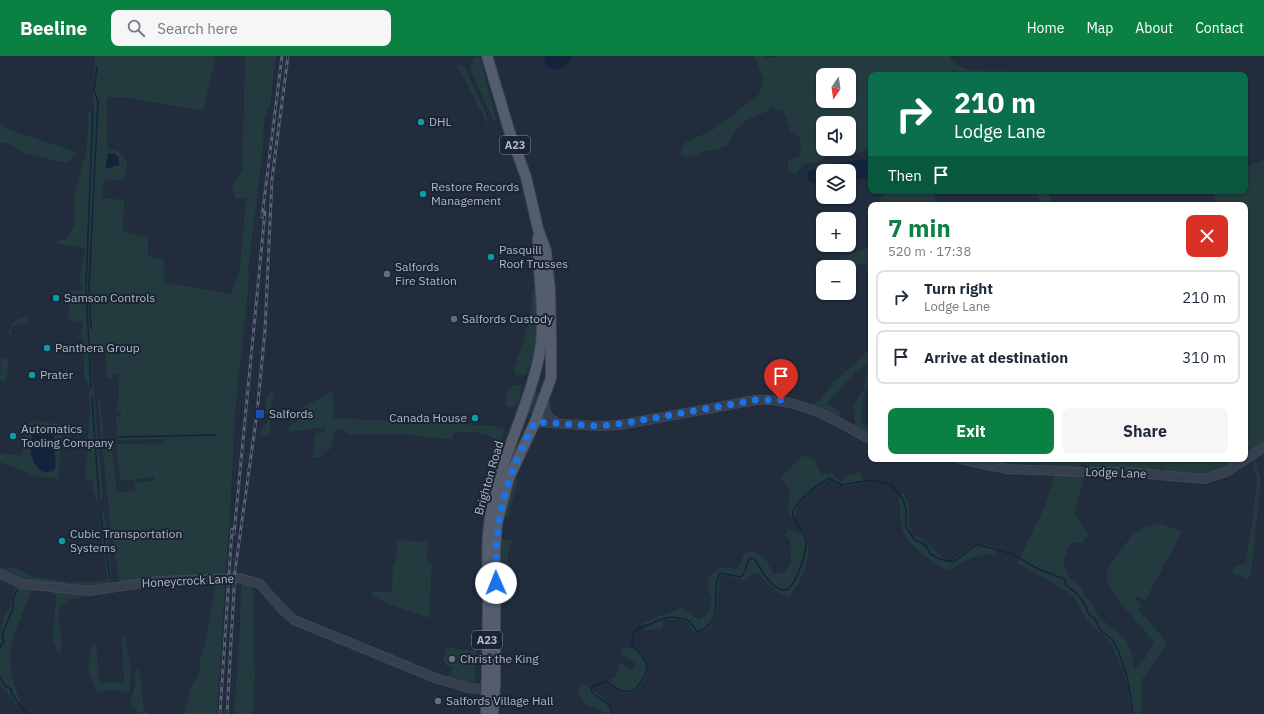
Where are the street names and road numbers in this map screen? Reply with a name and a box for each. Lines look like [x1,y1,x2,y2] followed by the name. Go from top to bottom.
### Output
[500,136,530,154] road number: A23
[471,439,506,517] street label: Brighton Road
[1085,464,1147,481] street label: Lodge Lane
[141,571,235,590] street label: Honeycrock Lane
[472,631,502,649] road number: A23

